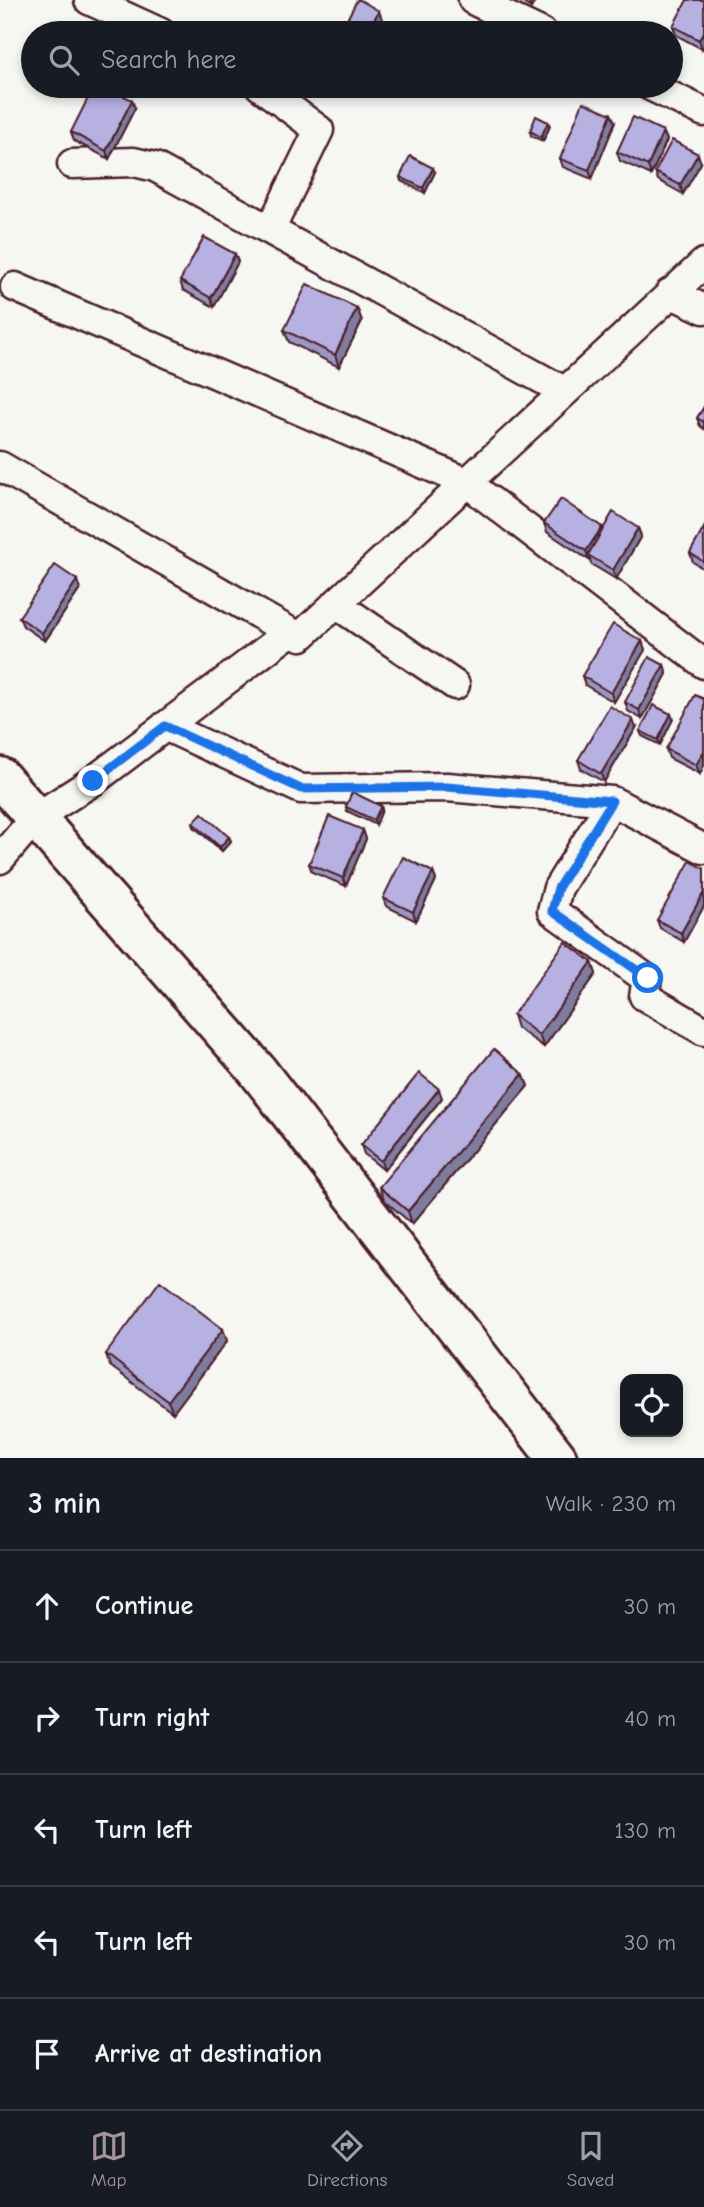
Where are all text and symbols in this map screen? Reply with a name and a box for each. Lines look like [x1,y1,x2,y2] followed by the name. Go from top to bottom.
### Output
[21,21,683,98] search box
[45,41,83,79] icon: search
[101,45,236,75] text: Search here
[77,765,108,796] route end
[632,962,663,993] route start
[620,1374,683,1437] map controls
[620,1374,683,1437] button: locate
[28,1486,101,1521] text: 3 min
[546,1490,676,1517] text: Walk · 230 m
[28,1587,66,1625] icon: ahead
[95,1591,193,1621] text: Continue
[624,1593,676,1620] text: 30 m
[28,1699,66,1737] icon: right
[95,1703,209,1733] text: Turn right
[624,1705,676,1732] text: 40 m
[28,1811,66,1849] icon: left
[95,1815,192,1845] text: Turn left
[615,1817,676,1844] text: 130 m
[28,1923,66,1961] icon: left
[95,1927,192,1957] text: Turn left
[624,1929,676,1956] text: 30 m
[28,2035,66,2073] icon: arrive
[95,2039,322,2069] text: Arrive at destination
[90,2127,128,2191] tab: Map
[307,2127,387,2191] tab: Directions
[567,2127,614,2191] tab: Saved

